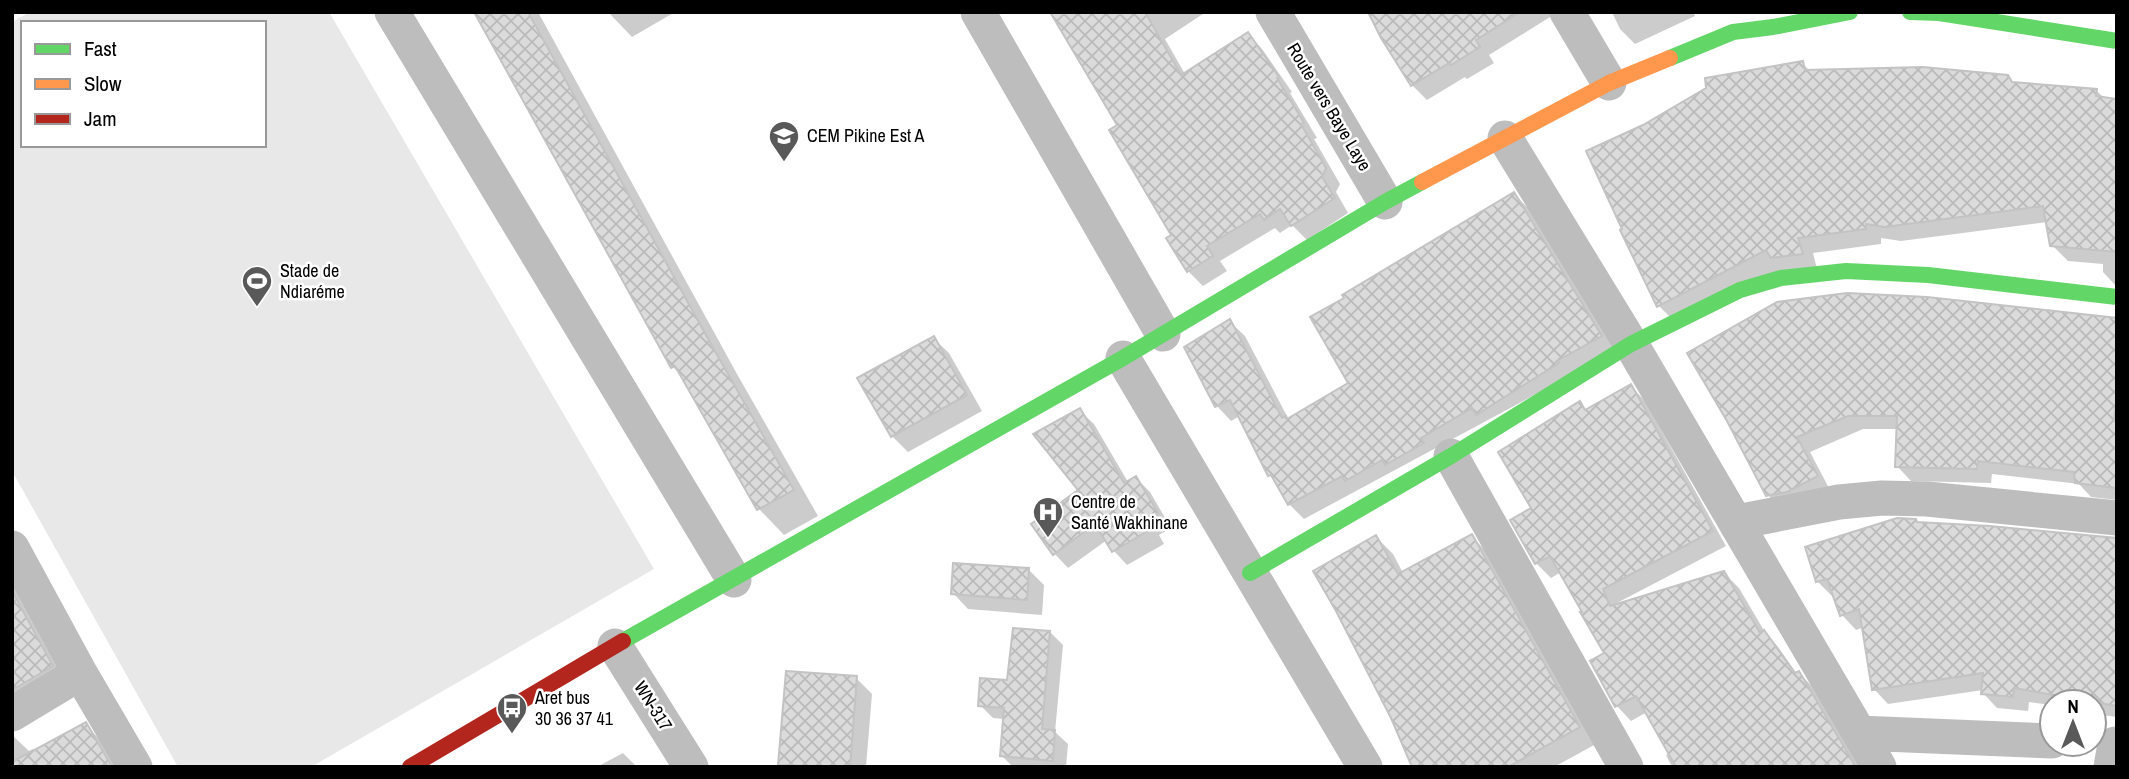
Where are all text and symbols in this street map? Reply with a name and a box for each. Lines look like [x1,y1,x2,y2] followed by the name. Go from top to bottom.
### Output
[21,21,266,147] legend
[84,34,117,63] text: Fast
[1281,38,1378,175] street label: Route vers Baye Laye
[84,69,122,98] text: Slow
[84,104,117,133] text: Jam
[767,119,801,163] school or university icon: CEM Pikine Est A
[807,123,924,148] place label: CEM Pikine Est A
[280,258,345,304] place label: Stade de Ndiaréme
[240,264,274,308] sports icon: Stade de Ndiaréme
[1071,489,1188,535] place label: Centre de Santé Wakhinane
[1031,495,1065,539] hospital icon: Centre de Santé Wakhinane
[628,676,678,735] street label: WN-317
[534,685,614,731] place label: Aret bus 30 36 37 41
[2038,688,2108,758] north arrow
[495,691,529,735] bus stop icon: Aret bus 30 36 37 41
[2067,693,2079,719] text: N

